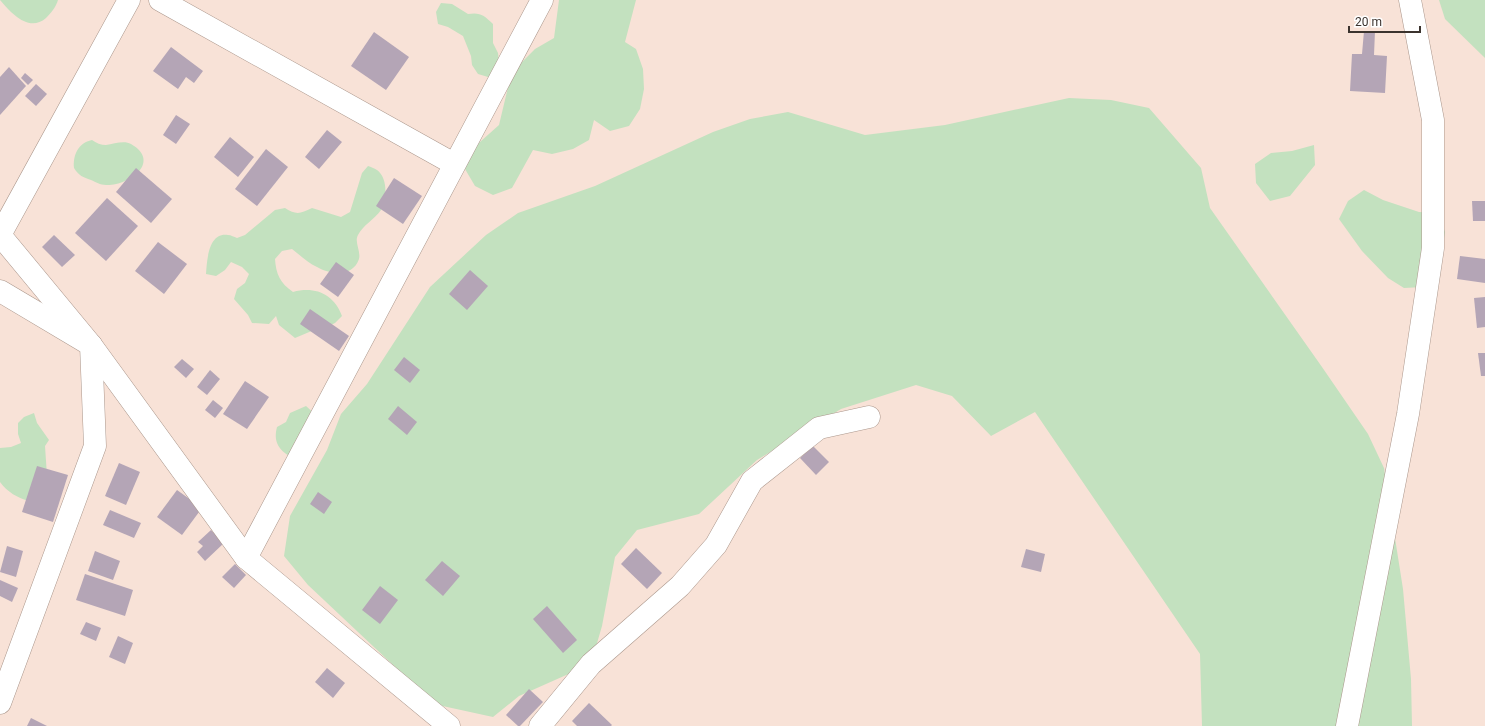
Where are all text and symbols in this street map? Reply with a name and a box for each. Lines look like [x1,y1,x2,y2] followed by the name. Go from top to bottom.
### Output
[1349,8,1420,34] scale bar
[1355,15,1382,29] text: 20 m

